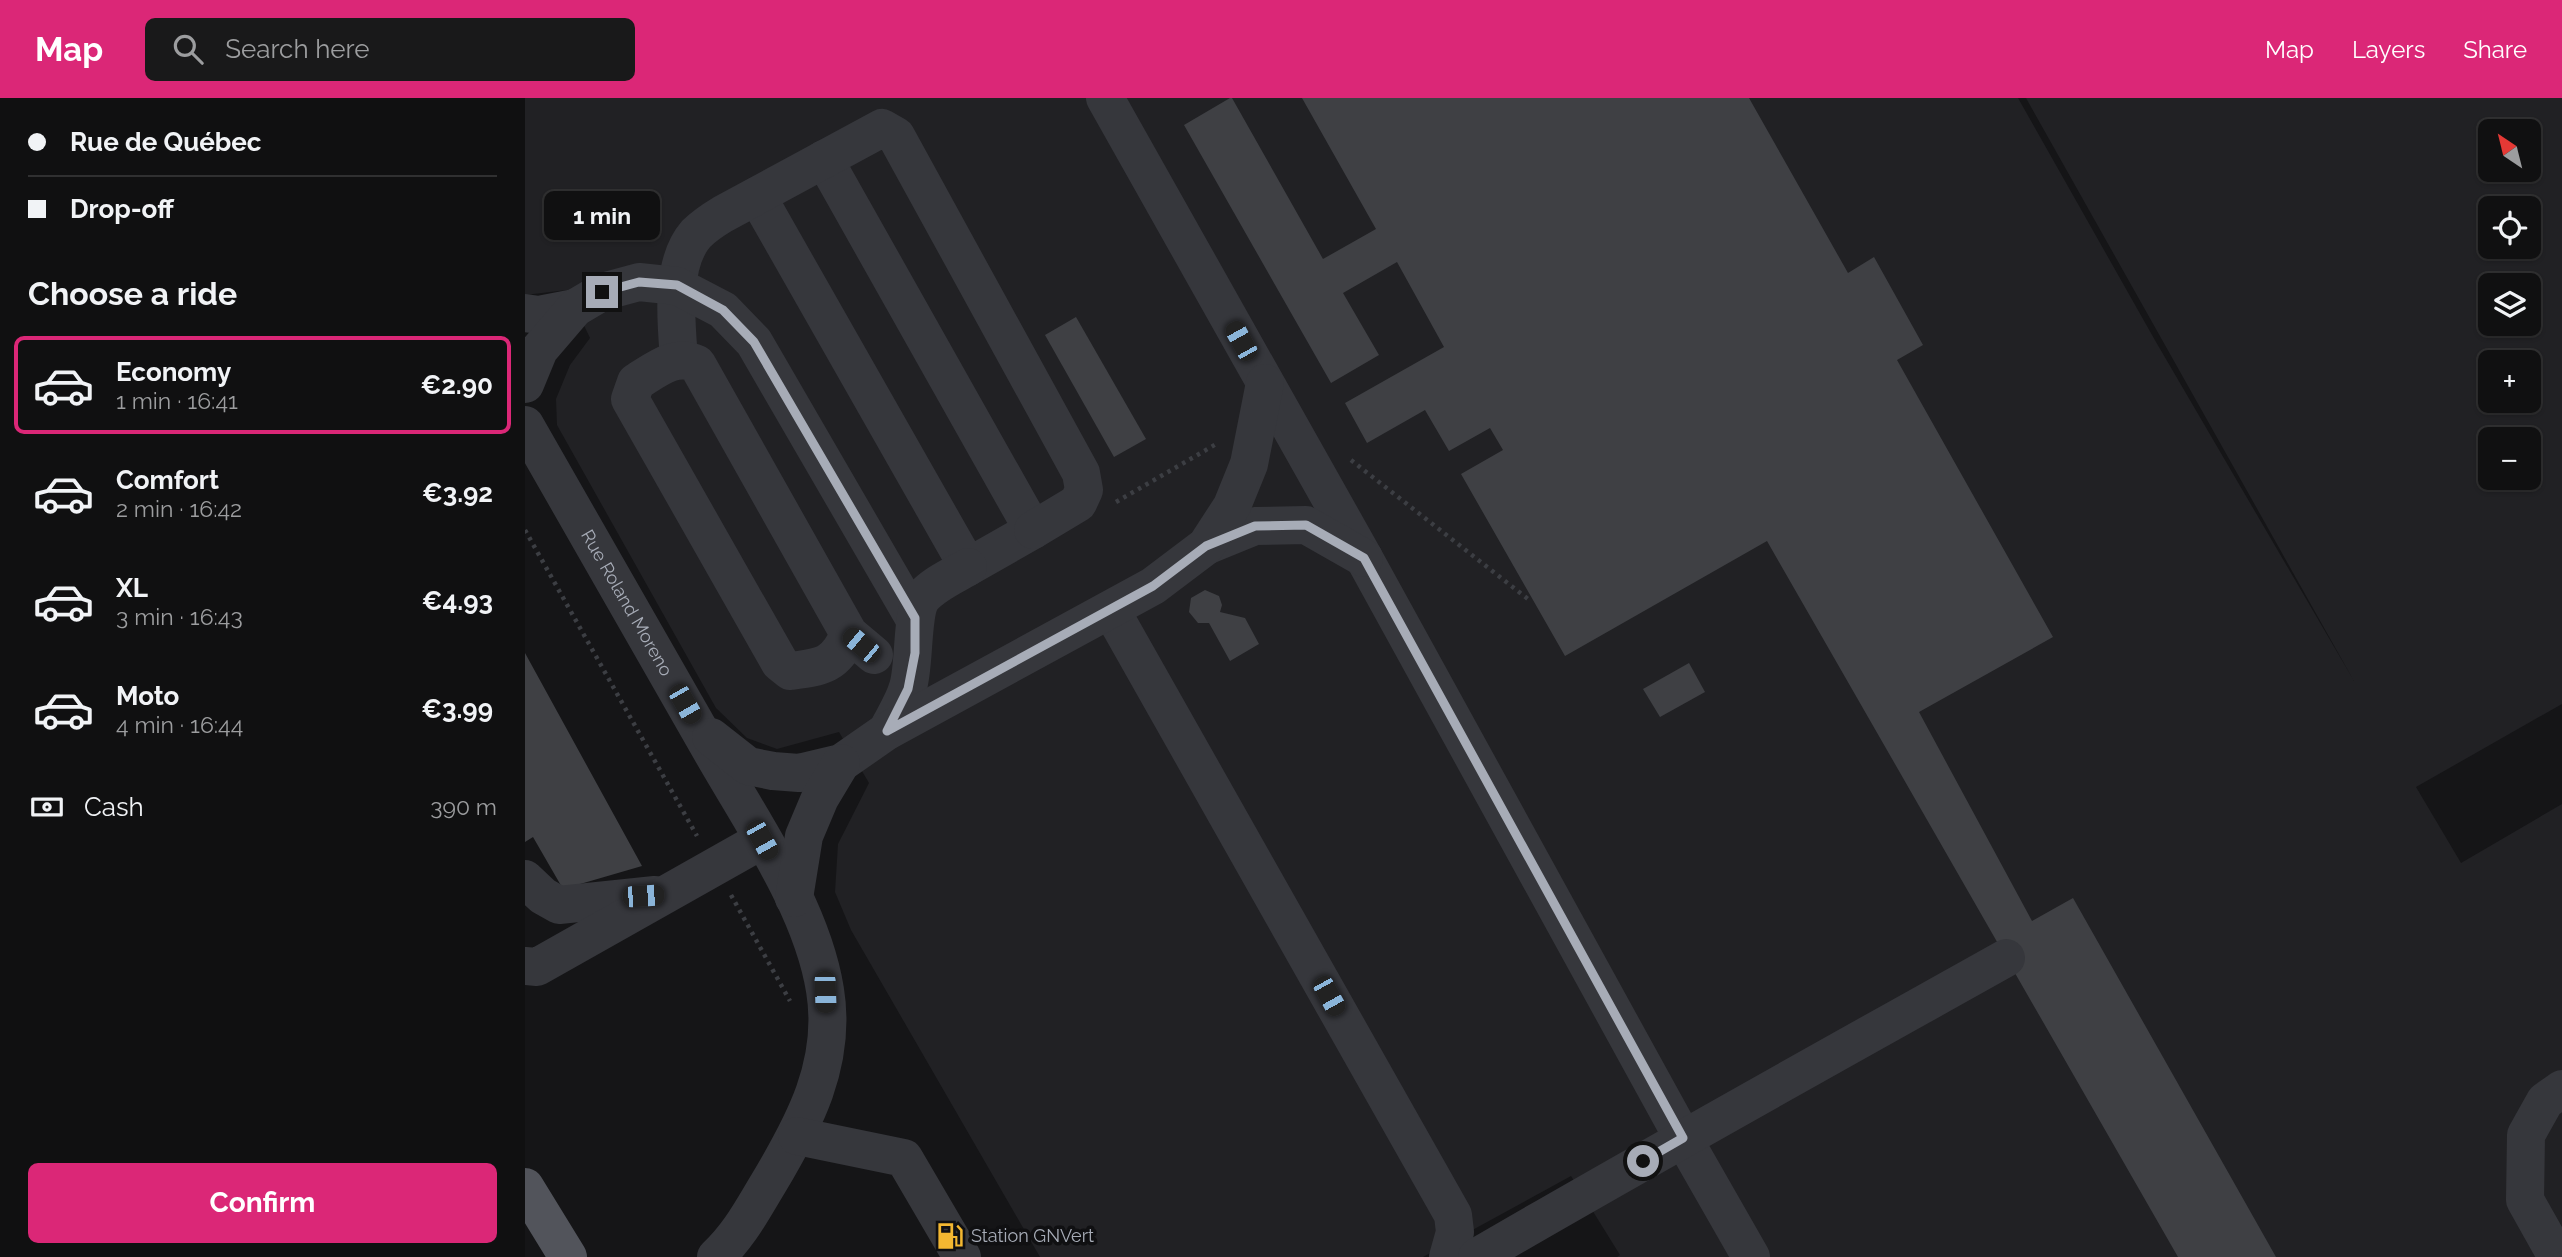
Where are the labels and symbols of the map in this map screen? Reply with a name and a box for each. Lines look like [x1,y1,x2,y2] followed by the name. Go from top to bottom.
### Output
[2478,119,2541,182] north arrow
[544,190,660,240] callout: 1 min
[586,276,618,308] route end
[1222,318,1261,364] car
[577,526,677,680] street label: Rue Roland Moreno
[839,623,884,667] car
[666,681,705,727] car
[743,817,782,863] car
[622,884,665,908] car
[814,971,837,1013] car
[1310,973,1349,1019] car
[1627,1145,1659,1177] route start
[935,1221,965,1251] fuel station icon: Station GNVert
[971,1225,1094,1246] place label: Station GNVert

